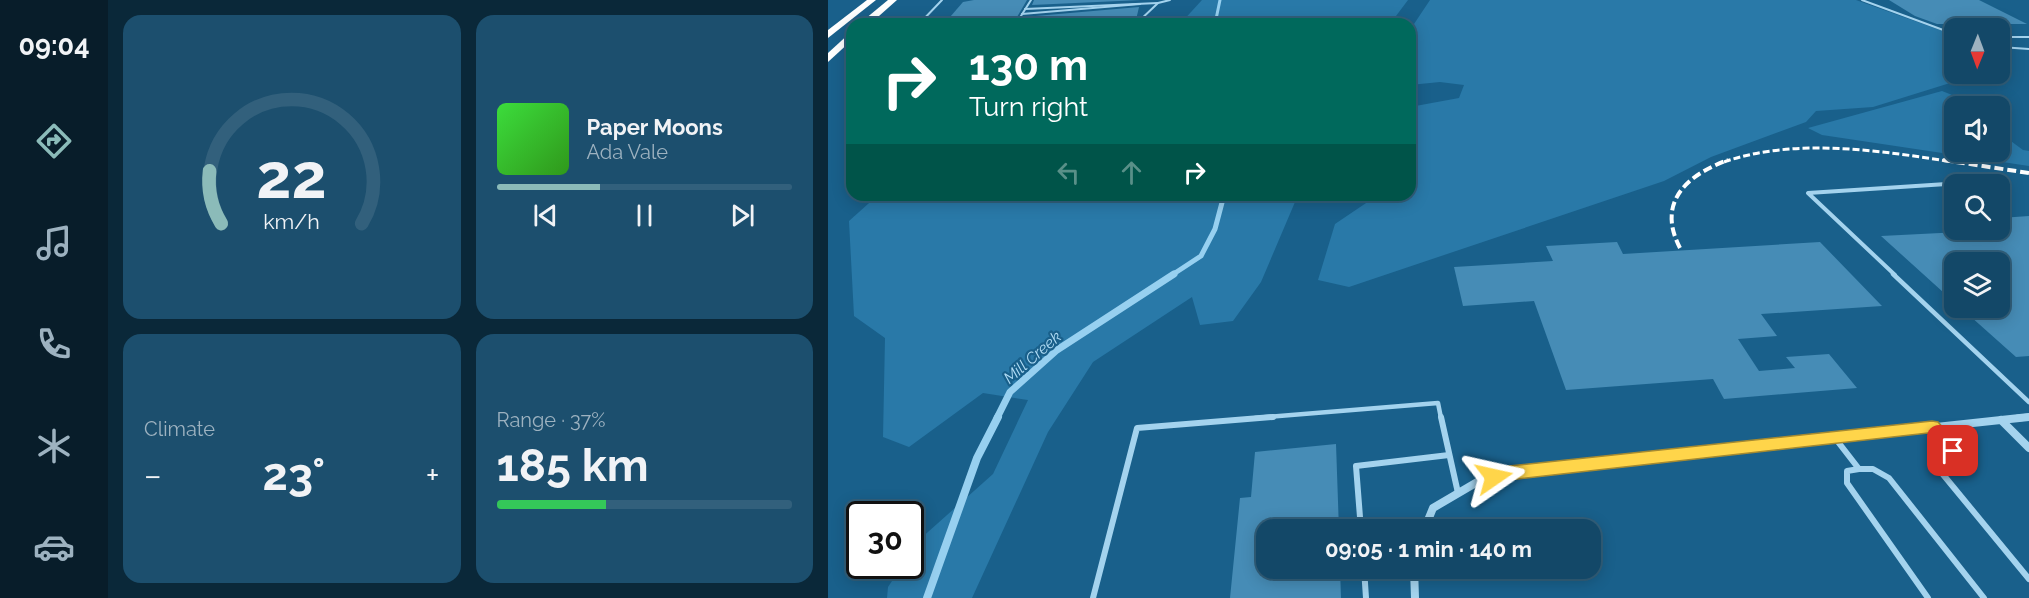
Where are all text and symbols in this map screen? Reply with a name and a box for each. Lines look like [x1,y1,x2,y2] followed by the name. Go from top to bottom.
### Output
[1944,18,2010,84] north arrow
[1944,18,2010,318] map controls
[18,30,90,61] text: 09:04
[969,41,1088,90] text: 130 m
[870,42,948,120] icon: right
[969,91,1088,122] text: Turn right
[1944,96,2010,162] button: sound
[587,114,723,140] text: Paper Moons
[33,120,75,162] icon: directions
[257,139,327,213] text: 22
[587,140,668,164] text: Ada Vale
[1052,156,1085,189] icon: left
[1115,156,1148,189] icon: ahead
[1178,156,1211,189] icon: right
[1944,174,2010,240] button: search
[529,199,562,232] icon: previous
[628,199,661,232] icon: pause
[726,199,759,232] icon: next
[263,210,320,235] text: km/h
[33,222,75,264] icon: music
[1944,252,2010,318] button: layers
[33,323,75,365] icon: phone
[1000,327,1065,388] water label: Mill Creek
[497,408,606,432] text: Range · 37%
[144,417,215,441] text: Climate
[33,425,75,467] icon: climate
[1927,425,1978,476] pin
[1936,434,1969,467] icon: arrive
[497,439,649,492] text: 185 km
[1462,445,1526,509] position arrow
[263,448,325,501] text: 23°
[144,456,162,495] text: −
[426,456,440,495] text: +
[846,501,924,579] speed limit sign: 30
[33,526,75,568] icon: car
[1325,536,1532,562] text: 09:05 · 1 min · 140 m

